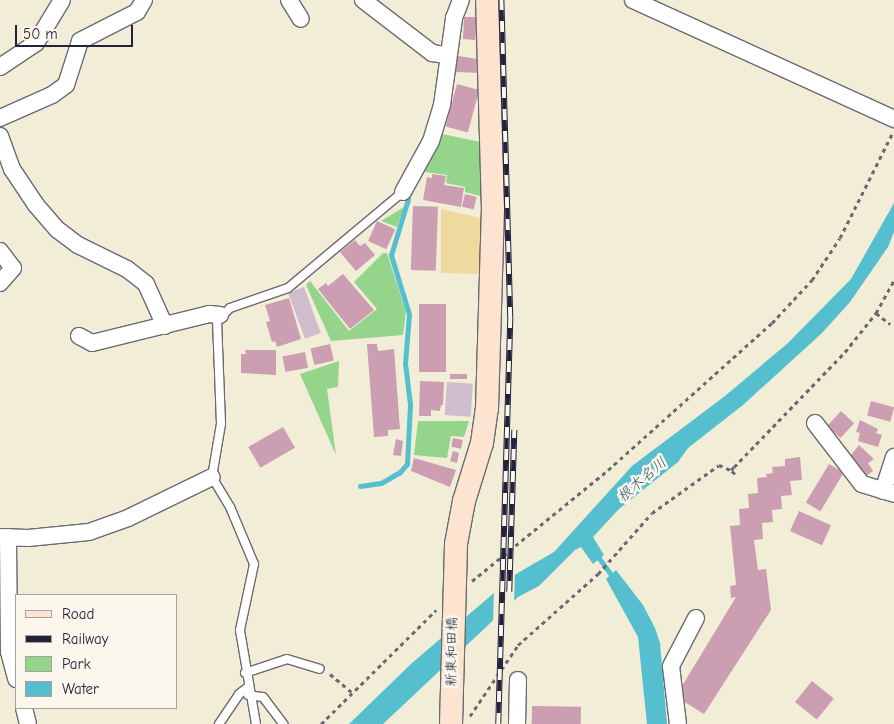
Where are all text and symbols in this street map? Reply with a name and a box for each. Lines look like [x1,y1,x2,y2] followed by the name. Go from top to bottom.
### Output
[18,15,135,47] scale bar
[23,25,58,43] text: 50 m
[613,454,671,506] water label: 根木名川
[15,594,178,709] legend
[62,605,94,623] text: Road
[443,617,461,687] street label: 新東和田橋
[62,630,108,648] text: Railway
[62,655,91,673] text: Park
[62,680,99,698] text: Water

